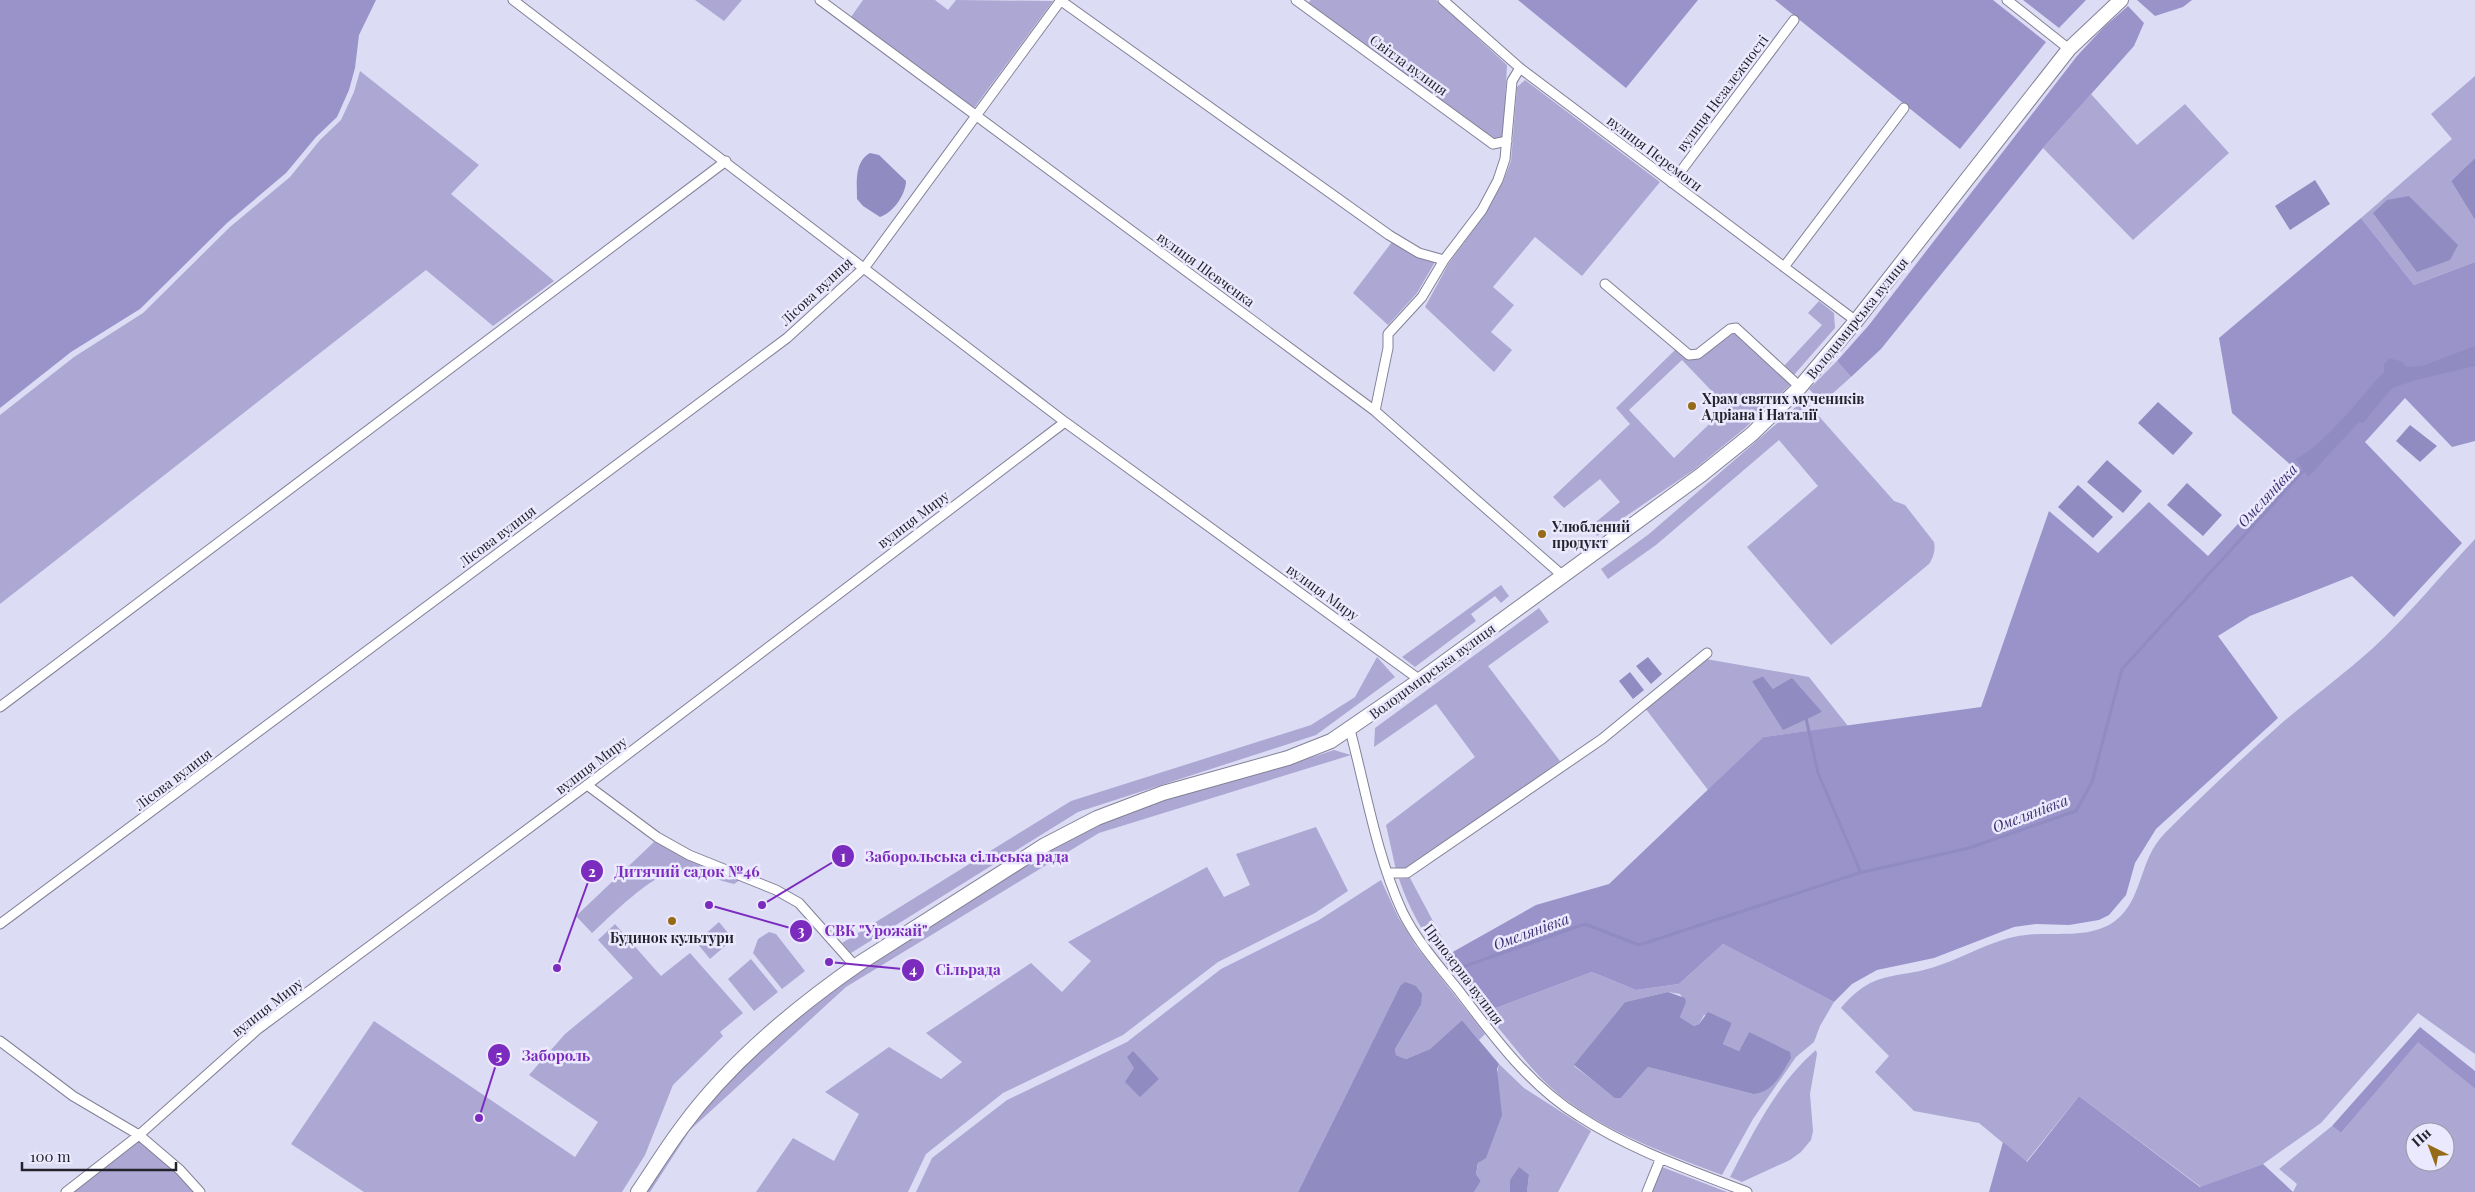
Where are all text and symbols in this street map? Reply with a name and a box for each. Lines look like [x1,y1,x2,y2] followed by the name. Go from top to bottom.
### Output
[1366,30,1452,100] street label: Світла вулиця
[1672,31,1772,155] street label: вулиця Незалежності
[1603,111,1707,195] street label: вулиця Перемоги
[1153,227,1259,311] street label: вулиця Шевченка
[775,252,857,330] street label: Лісова вулиця
[1802,253,1912,383] street label: Володимирська вулиця
[1701,389,1864,424] place label: Храм святих мучеників Адріана і Наталії
[1686,400,1698,412] marker: Храм святих мучеників Адріана і Наталії
[2233,459,2302,531] water label: Омелянівка
[873,486,953,552] street label: вулиця Миру
[454,500,540,572] street label: Лісова вулиця
[1551,517,1630,552] place label: Улюблений продукт
[1536,528,1548,540] marker: Улюблений продукт
[1283,559,1363,625] street label: вулиця Миру
[1365,619,1499,723] street label: Володимирська вулиця
[551,732,631,798] street label: вулиця Миру
[130,743,216,815] street label: Лісова вулиця
[1989,789,2071,837] water label: Омелянівка
[830,841,1079,871] callout: Заборольська сільська рада
[840,846,846,866] text: 1
[865,846,1069,866] text: Заборольська сільська рада
[579,856,770,886] callout: Дитячий садок №46
[588,861,596,881] text: 2
[614,861,760,881] text: Дитячий садок №46
[1490,908,1572,954] water label: Омелянівка
[666,915,678,927] marker: Будинок культури
[789,916,937,946] callout: СВК "Урожай"
[797,920,805,940] text: 3
[824,920,928,940] text: СВК "Урожай"
[1420,920,1508,1029] street label: Приозерна вулиця
[610,928,734,947] place label: Будинок культури
[901,955,1011,985] callout: Сільрада
[909,959,917,979] text: 4
[935,959,1001,979] text: Сільрада
[228,973,306,1041] street label: вулиця Миру
[487,1040,600,1070] callout: Забороль
[496,1045,503,1065] text: 5
[522,1045,591,1065] text: Забороль
[2405,1122,2455,1172] north arrow
[2407,1123,2435,1151] text: Пн
[22,1140,176,1172] scale bar
[30,1146,71,1166] text: 100 m

